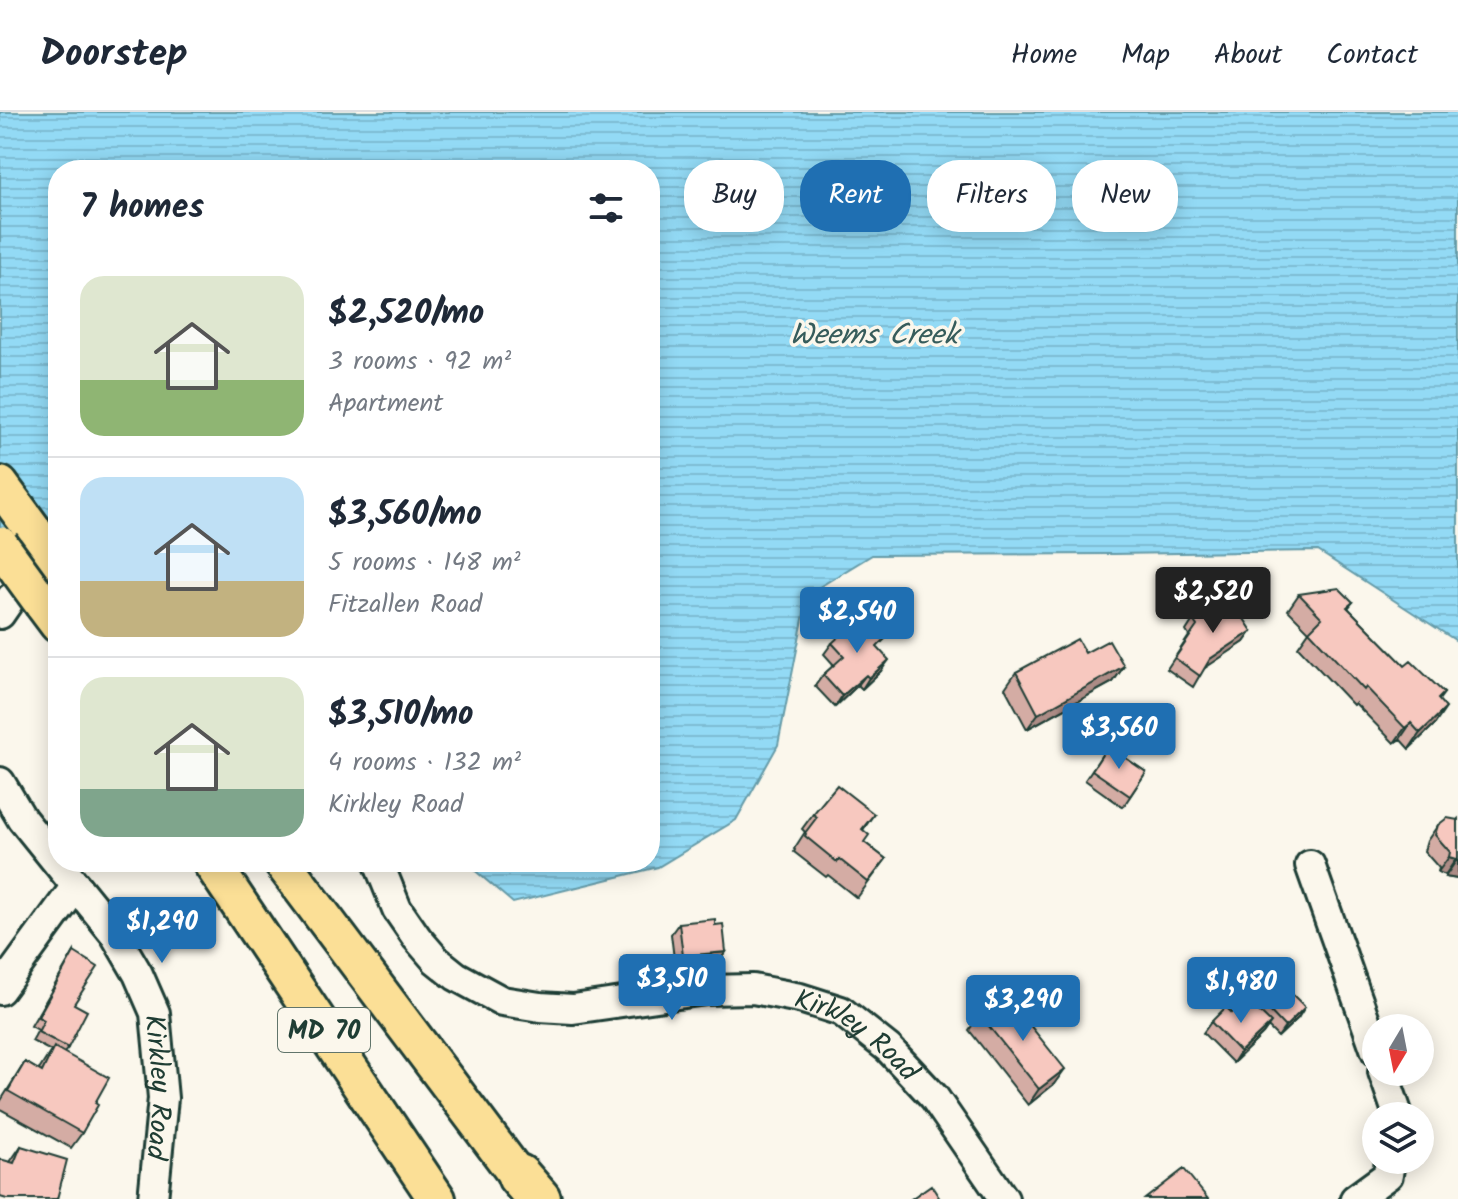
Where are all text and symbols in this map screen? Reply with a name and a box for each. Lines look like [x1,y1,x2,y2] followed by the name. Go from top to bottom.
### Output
[40,25,188,85] text: Doorstep
[1011,33,1077,78] text: Home
[1121,33,1170,78] text: Map
[1214,33,1282,78] text: About
[1326,33,1418,78] text: Contact
[684,160,784,232] chip: Buy
[800,160,911,232] chip: Rent
[927,160,1056,232] chip: Filters
[1072,160,1178,232] chip: New
[80,181,204,235] text: 7 homes
[584,186,628,230] icon: filters
[328,287,484,341] text: $2,520/mo
[144,308,240,404] icon: home
[790,312,962,360] water label: Weems Creek
[328,341,511,383] text: 3 rooms · 92 m²
[328,383,443,425] text: Apartment
[328,488,482,542] text: $3,560/mo
[144,509,240,605] icon: home
[328,542,521,584] text: 5 rooms · 148 m²
[1148,567,1278,635] pin: $2,520
[1173,572,1253,614] text: $2,520
[328,584,482,626] text: Fitzallen Road
[792,587,922,655] pin: $2,540
[818,592,896,634] text: $2,540
[328,688,474,742] text: $3,510/mo
[1054,703,1184,771] pin: $3,560
[1080,708,1158,750] text: $3,560
[144,709,240,805] icon: home
[328,742,521,784] text: 4 rooms · 132 m²
[328,784,463,826] text: Kirkley Road
[97,897,227,965] pin: $1,290
[126,902,198,944] text: $1,290
[607,954,737,1022] pin: $3,510
[1176,957,1306,1025] pin: $1,980
[637,959,707,1001] text: $3,510
[1205,962,1277,1004] text: $1,980
[958,975,1088,1043] pin: $3,290
[788,978,930,1094] street label: Kirkley Road
[984,980,1062,1022] text: $3,290
[278,1008,370,1052] road number: MD 70
[130,1013,183,1163] street label: Kirkley Road
[1362,1014,1434,1086] north arrow
[1362,1014,1434,1174] map controls
[1362,1102,1434,1174] button: layers

